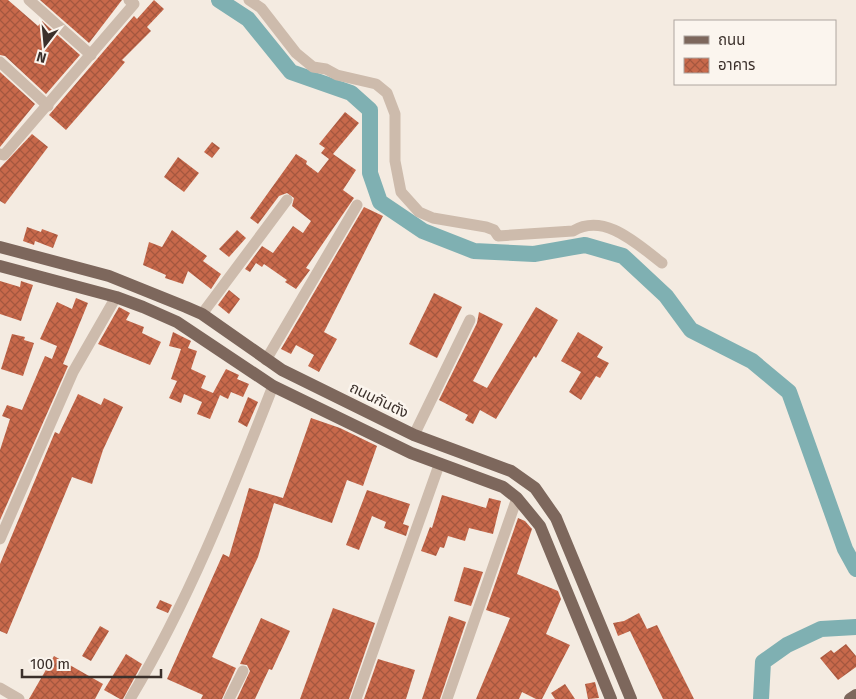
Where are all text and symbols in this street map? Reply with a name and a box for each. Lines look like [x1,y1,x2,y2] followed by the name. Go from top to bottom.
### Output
[20,20,70,70] north arrow
[674,20,836,85] legend
[718,31,745,49] text: ถนน
[35,48,48,66] text: N
[718,56,755,74] text: อาคาร
[347,378,411,422] street label: ถนนกันตัง
[22,646,161,678] scale bar
[30,655,70,673] text: 100 m

